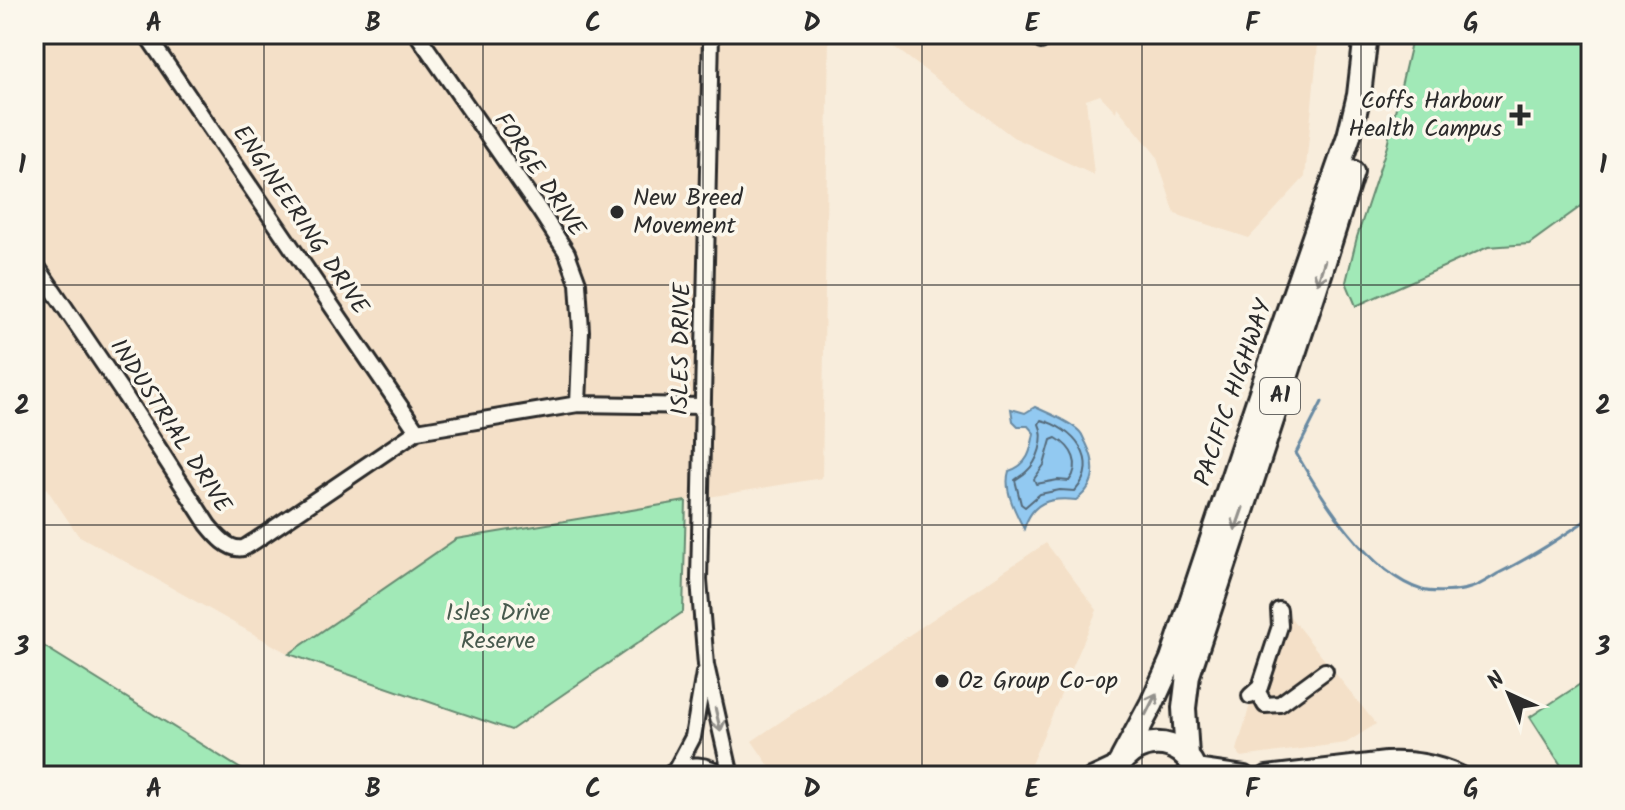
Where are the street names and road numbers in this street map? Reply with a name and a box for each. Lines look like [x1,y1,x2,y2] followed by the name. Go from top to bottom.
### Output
[483,105,596,246] street label: FORGE DRIVE
[222,117,379,324] street label: ENGINEERING DRIVE
[661,281,703,416] street label: ISLES DRIVE
[1184,293,1285,491] street label: PACIFIC HIGHWAY
[99,331,242,522] street label: INDUSTRIAL DRIVE
[1260,378,1300,414] road number: A1

